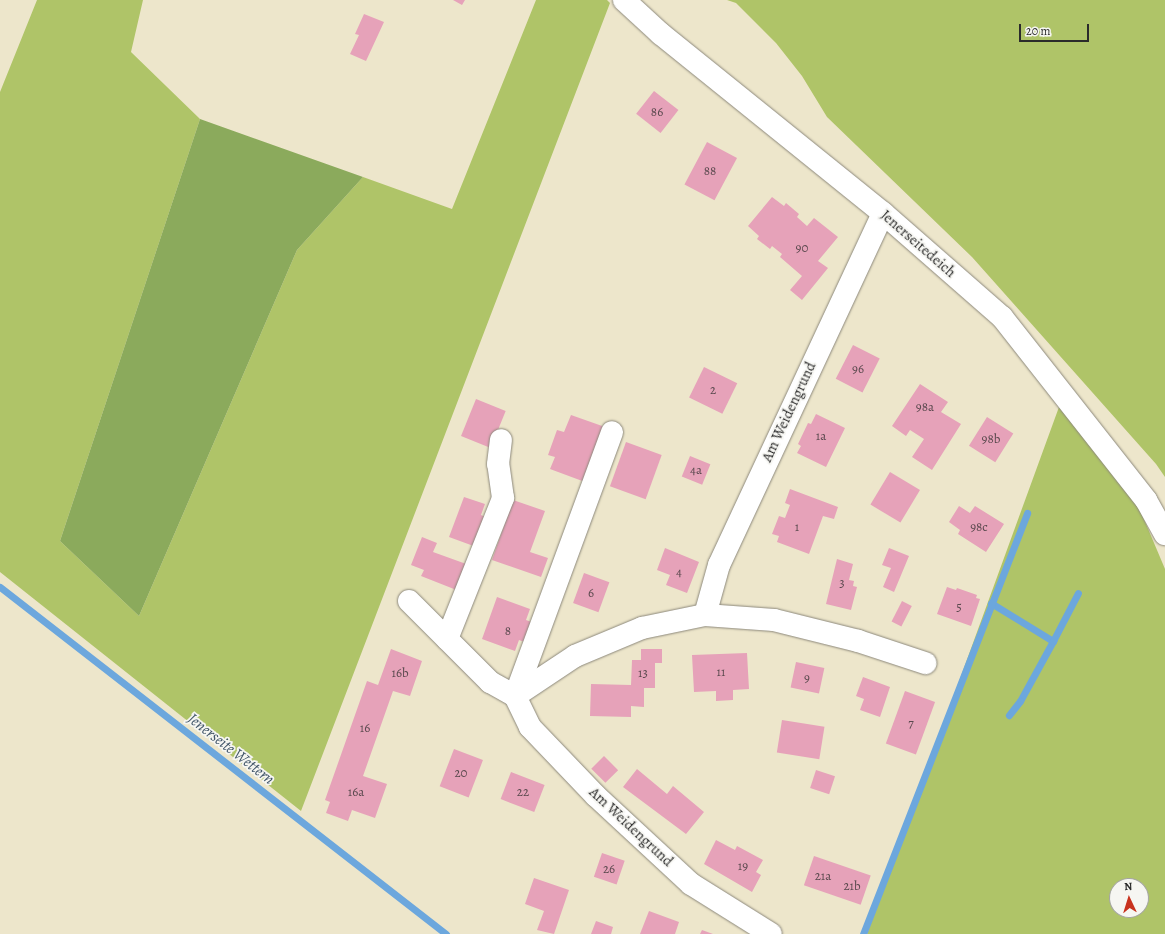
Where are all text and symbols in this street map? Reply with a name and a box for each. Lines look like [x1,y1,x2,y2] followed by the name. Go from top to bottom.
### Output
[1021,16,1091,42] scale bar
[1026,23,1050,39] text: 20 m
[651,104,663,120] house number: 86
[704,163,716,179] house number: 88
[877,206,959,282] street label: Jenerseitedeich
[796,240,808,256] house number: 90
[758,359,820,465] street label: Am Weidengrund
[852,361,864,377] house number: 96
[710,382,716,398] house number: 2
[916,399,934,415] house number: 98a
[816,428,826,444] house number: 1a
[982,431,1000,447] house number: 98b
[690,462,702,478] house number: 4a
[795,519,799,535] house number: 1
[970,519,988,535] house number: 98c
[676,564,682,580] house number: 4
[839,575,845,591] house number: 3
[588,585,594,601] house number: 6
[956,599,962,615] house number: 5
[505,623,511,639] house number: 8
[717,664,725,680] house number: 11
[391,665,409,681] house number: 16b
[638,665,648,681] house number: 13
[804,670,810,686] house number: 9
[184,709,278,789] water label: Jenerseite Wettern
[908,715,914,731] house number: 7
[360,720,370,736] house number: 16
[454,765,468,781] house number: 20
[585,783,677,871] street label: Am Weidengrund
[348,784,364,800] house number: 16a
[517,784,529,800] house number: 22
[738,858,748,874] house number: 19
[603,861,615,877] house number: 26
[815,868,831,884] house number: 21a
[843,878,861,894] house number: 21b
[1109,878,1149,918] north arrow
[1124,879,1133,894] text: N

